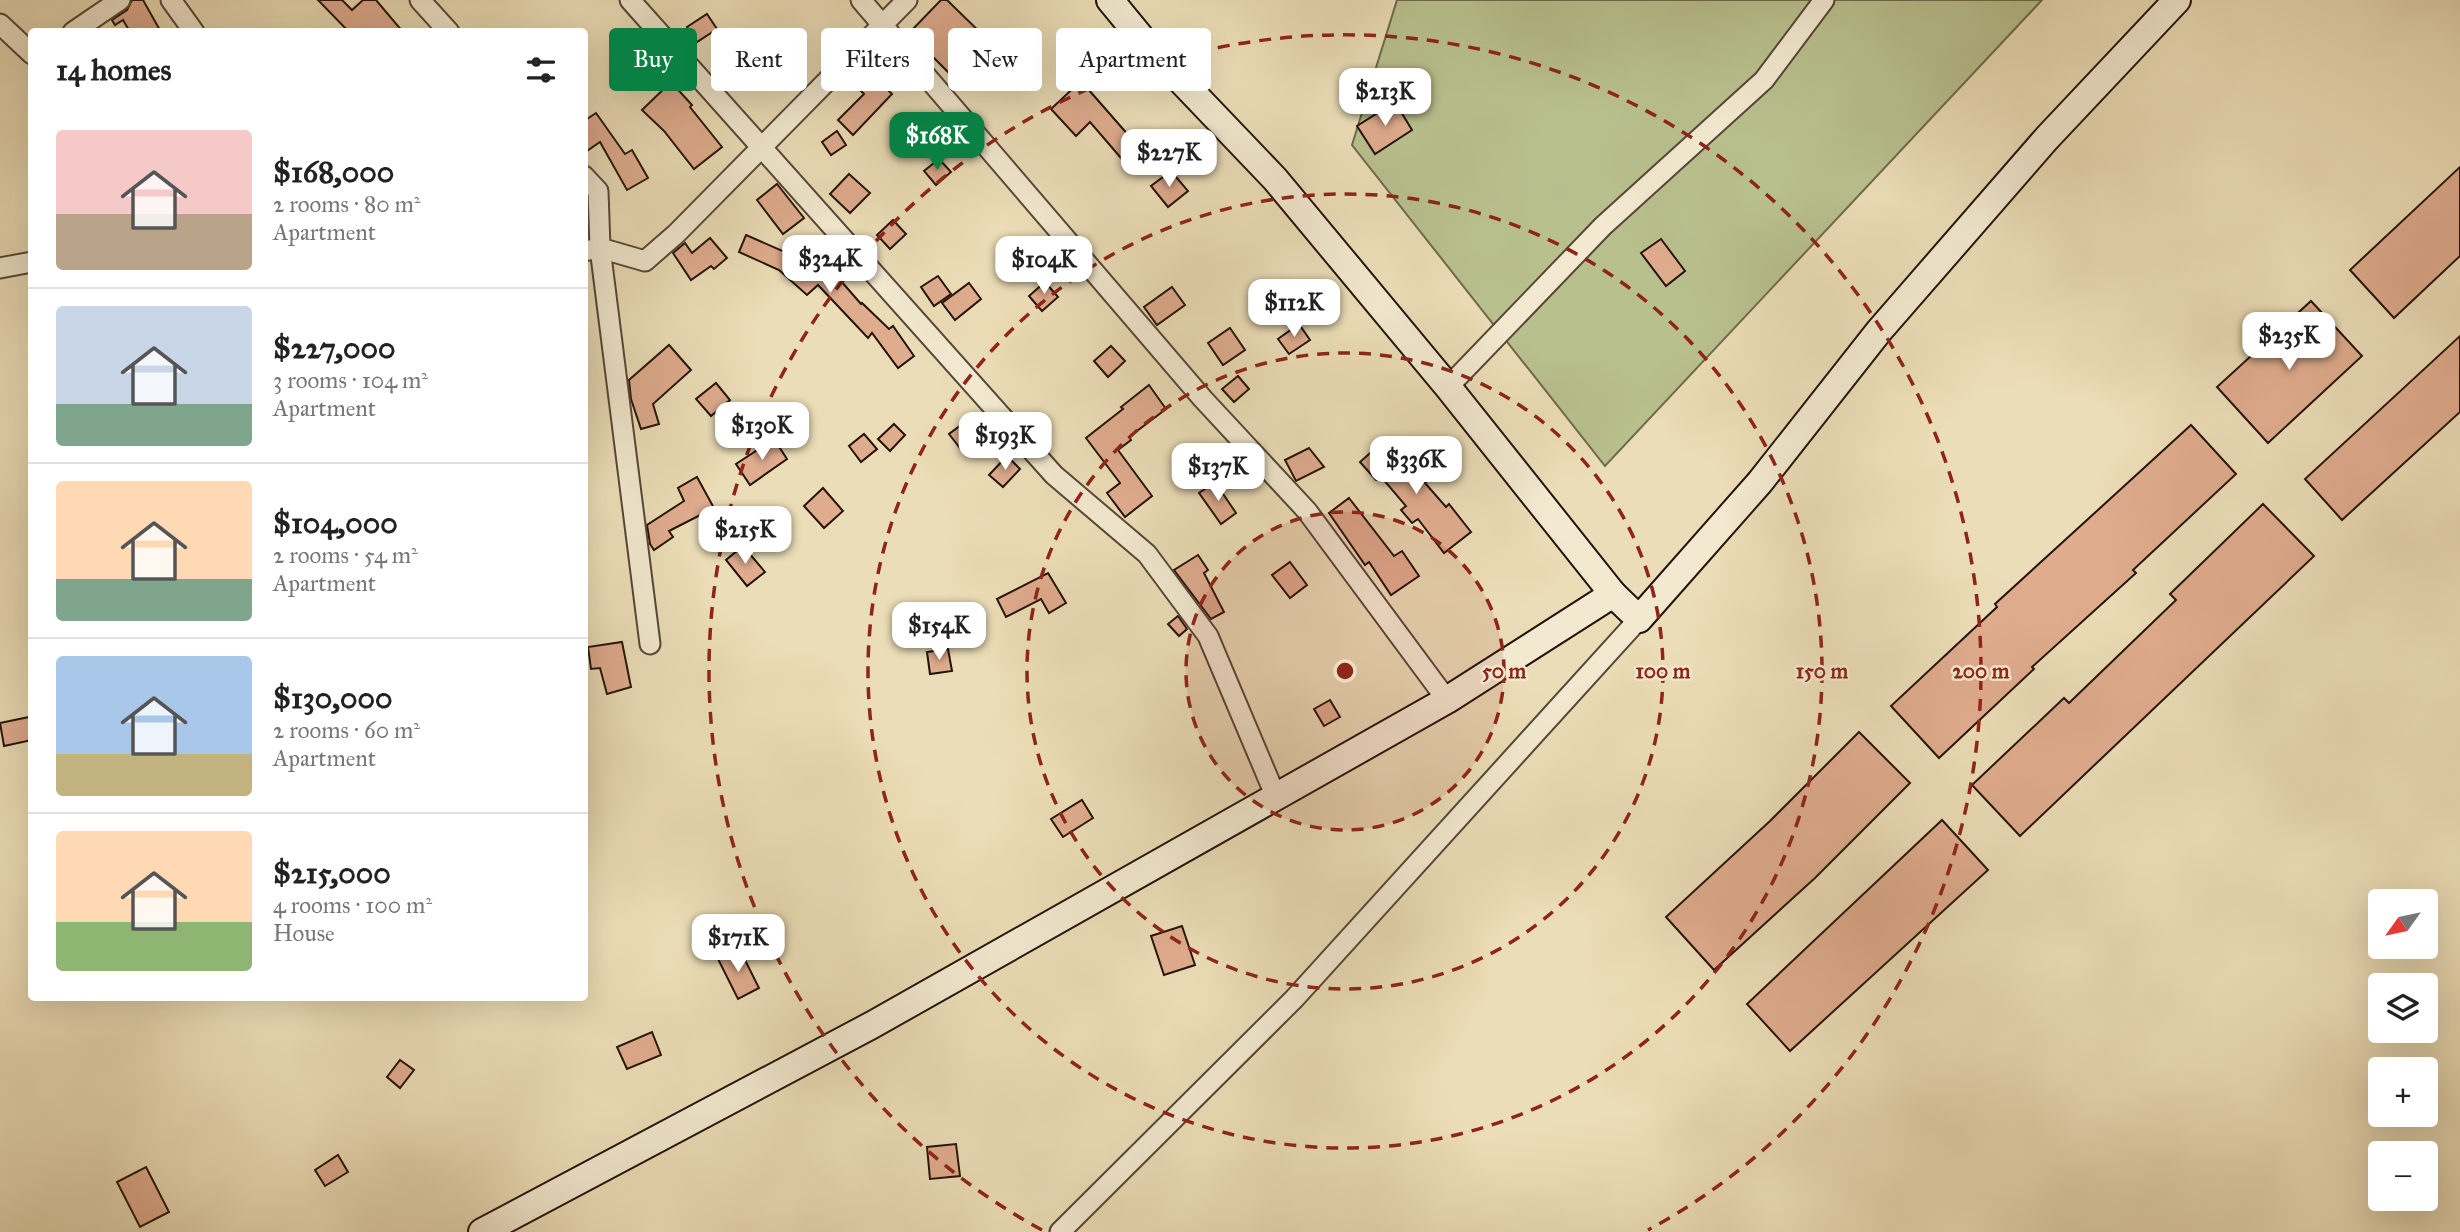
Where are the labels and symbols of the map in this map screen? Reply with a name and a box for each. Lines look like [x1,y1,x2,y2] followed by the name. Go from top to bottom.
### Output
[1336,68,1434,128] pin: $213K
[888,113,986,172] pin: $168K
[1120,130,1218,189] pin: $227K
[781,236,879,295] pin: $324K
[995,236,1093,296] pin: $104K
[1245,280,1343,339] pin: $112K
[2240,312,2338,372] pin: $235K
[713,402,811,462] pin: $130K
[956,412,1054,472] pin: $193K
[1367,436,1465,496] pin: $336K
[1169,444,1267,503] pin: $137K
[696,506,794,566] pin: $215K
[890,602,988,662] pin: $154K
[1482,658,1526,684] text: 50 m
[1636,658,1691,684] text: 100 m
[1796,658,1848,684] text: 150 m
[1953,658,2010,684] text: 200 m
[1333,659,1357,683] centre of rings
[2368,889,2438,959] north arrow
[689,914,787,974] pin: $171K

